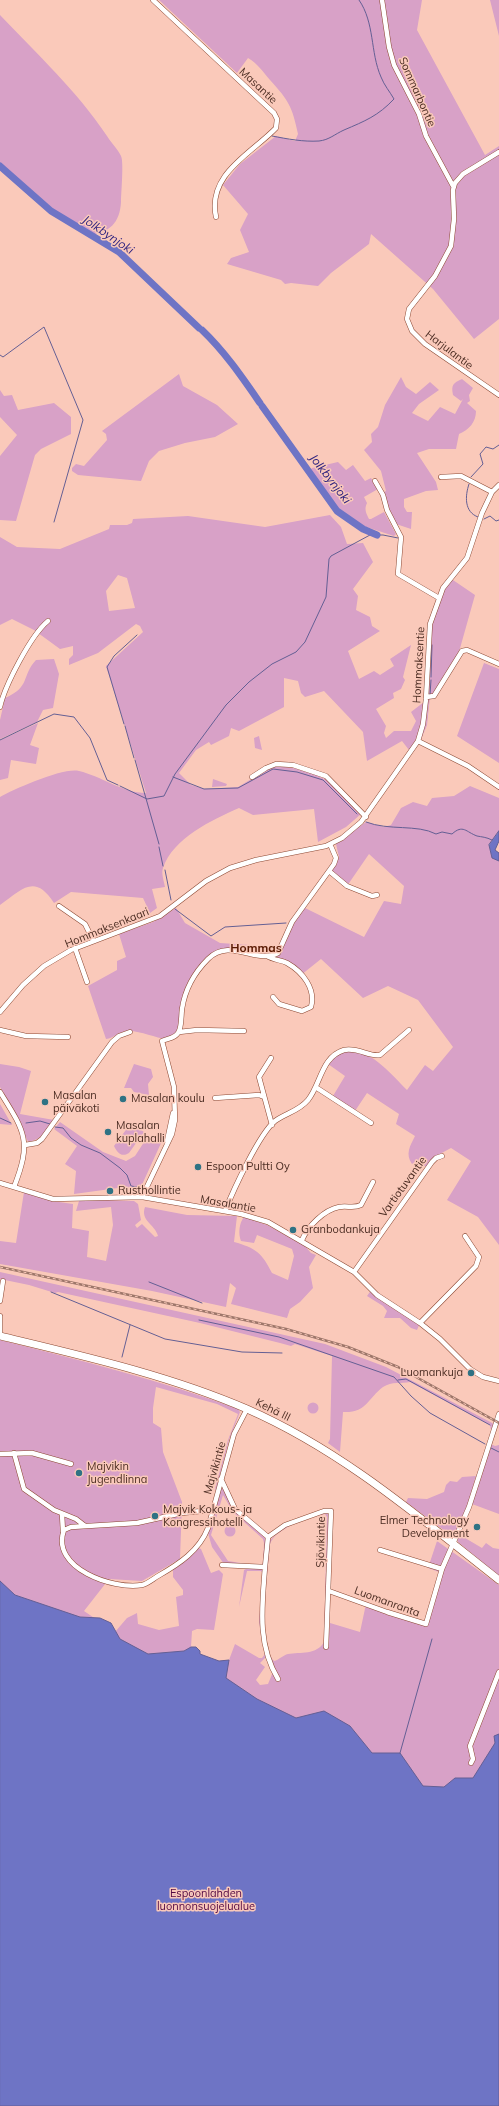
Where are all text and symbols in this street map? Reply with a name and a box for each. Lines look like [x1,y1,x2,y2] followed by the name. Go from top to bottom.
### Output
[396,55,438,129] street label: Sommarbontie
[236,65,280,107] street label: Masantie
[79,213,137,257] water label: Jolkbynjoki
[423,328,475,372] street label: Harjulantie
[306,451,354,507] water label: Jolkbynjoki
[410,626,428,704] street label: Hommaksentie
[63,905,151,951] street label: Hommaksenkaari
[230,941,282,955] district label: Hommas
[53,1089,99,1115] place label: Masalan päiväkoti
[131,1092,205,1106] place label: Masalan koulu
[118,1094,128,1104] marker: Masalan koulu
[40,1097,50,1107] marker: Masalan päiväkoti
[116,1119,165,1145] place label: Masalan kuplahalli
[103,1127,113,1137] marker: Masalan kuplahalli
[376,1154,430,1220] street label: Vartiotuvantie
[206,1160,290,1174] place label: Espoon Pultti Oy
[193,1162,203,1172] marker: Espoon Pultti Oy
[118,1184,181,1198] place label: Rusthollintie
[105,1186,115,1196] marker: Rusthollintie
[199,1193,257,1215] street label: Masalantie
[301,1223,380,1237] place label: Granbodankuja
[288,1225,298,1235] marker: Granbodankuja
[401,1366,463,1380] place label: Luomankuja
[466,1368,476,1378] marker: Luomankuja
[253,1396,293,1424] street label: Kehä III
[201,1440,229,1496] street label: Majvikintie
[87,1460,147,1486] place label: Majvikin Jugendlinna
[74,1468,84,1478] marker: Majvikin Jugendlinna
[163,1503,252,1529] place label: Majvik Kokous- ja Kongressihotelli
[150,1511,160,1521] marker: Majvik Kokous- ja Kongressihotelli
[380,1514,469,1540] place label: Elmer Technology Development
[314,1516,328,1568] street label: Sjövikintie
[472,1522,482,1532] marker: Elmer Technology Development
[352,1584,422,1620] street label: Luomanranta
[157,1887,255,1913] park label: Espoonlahden luonnonsuojelualue

